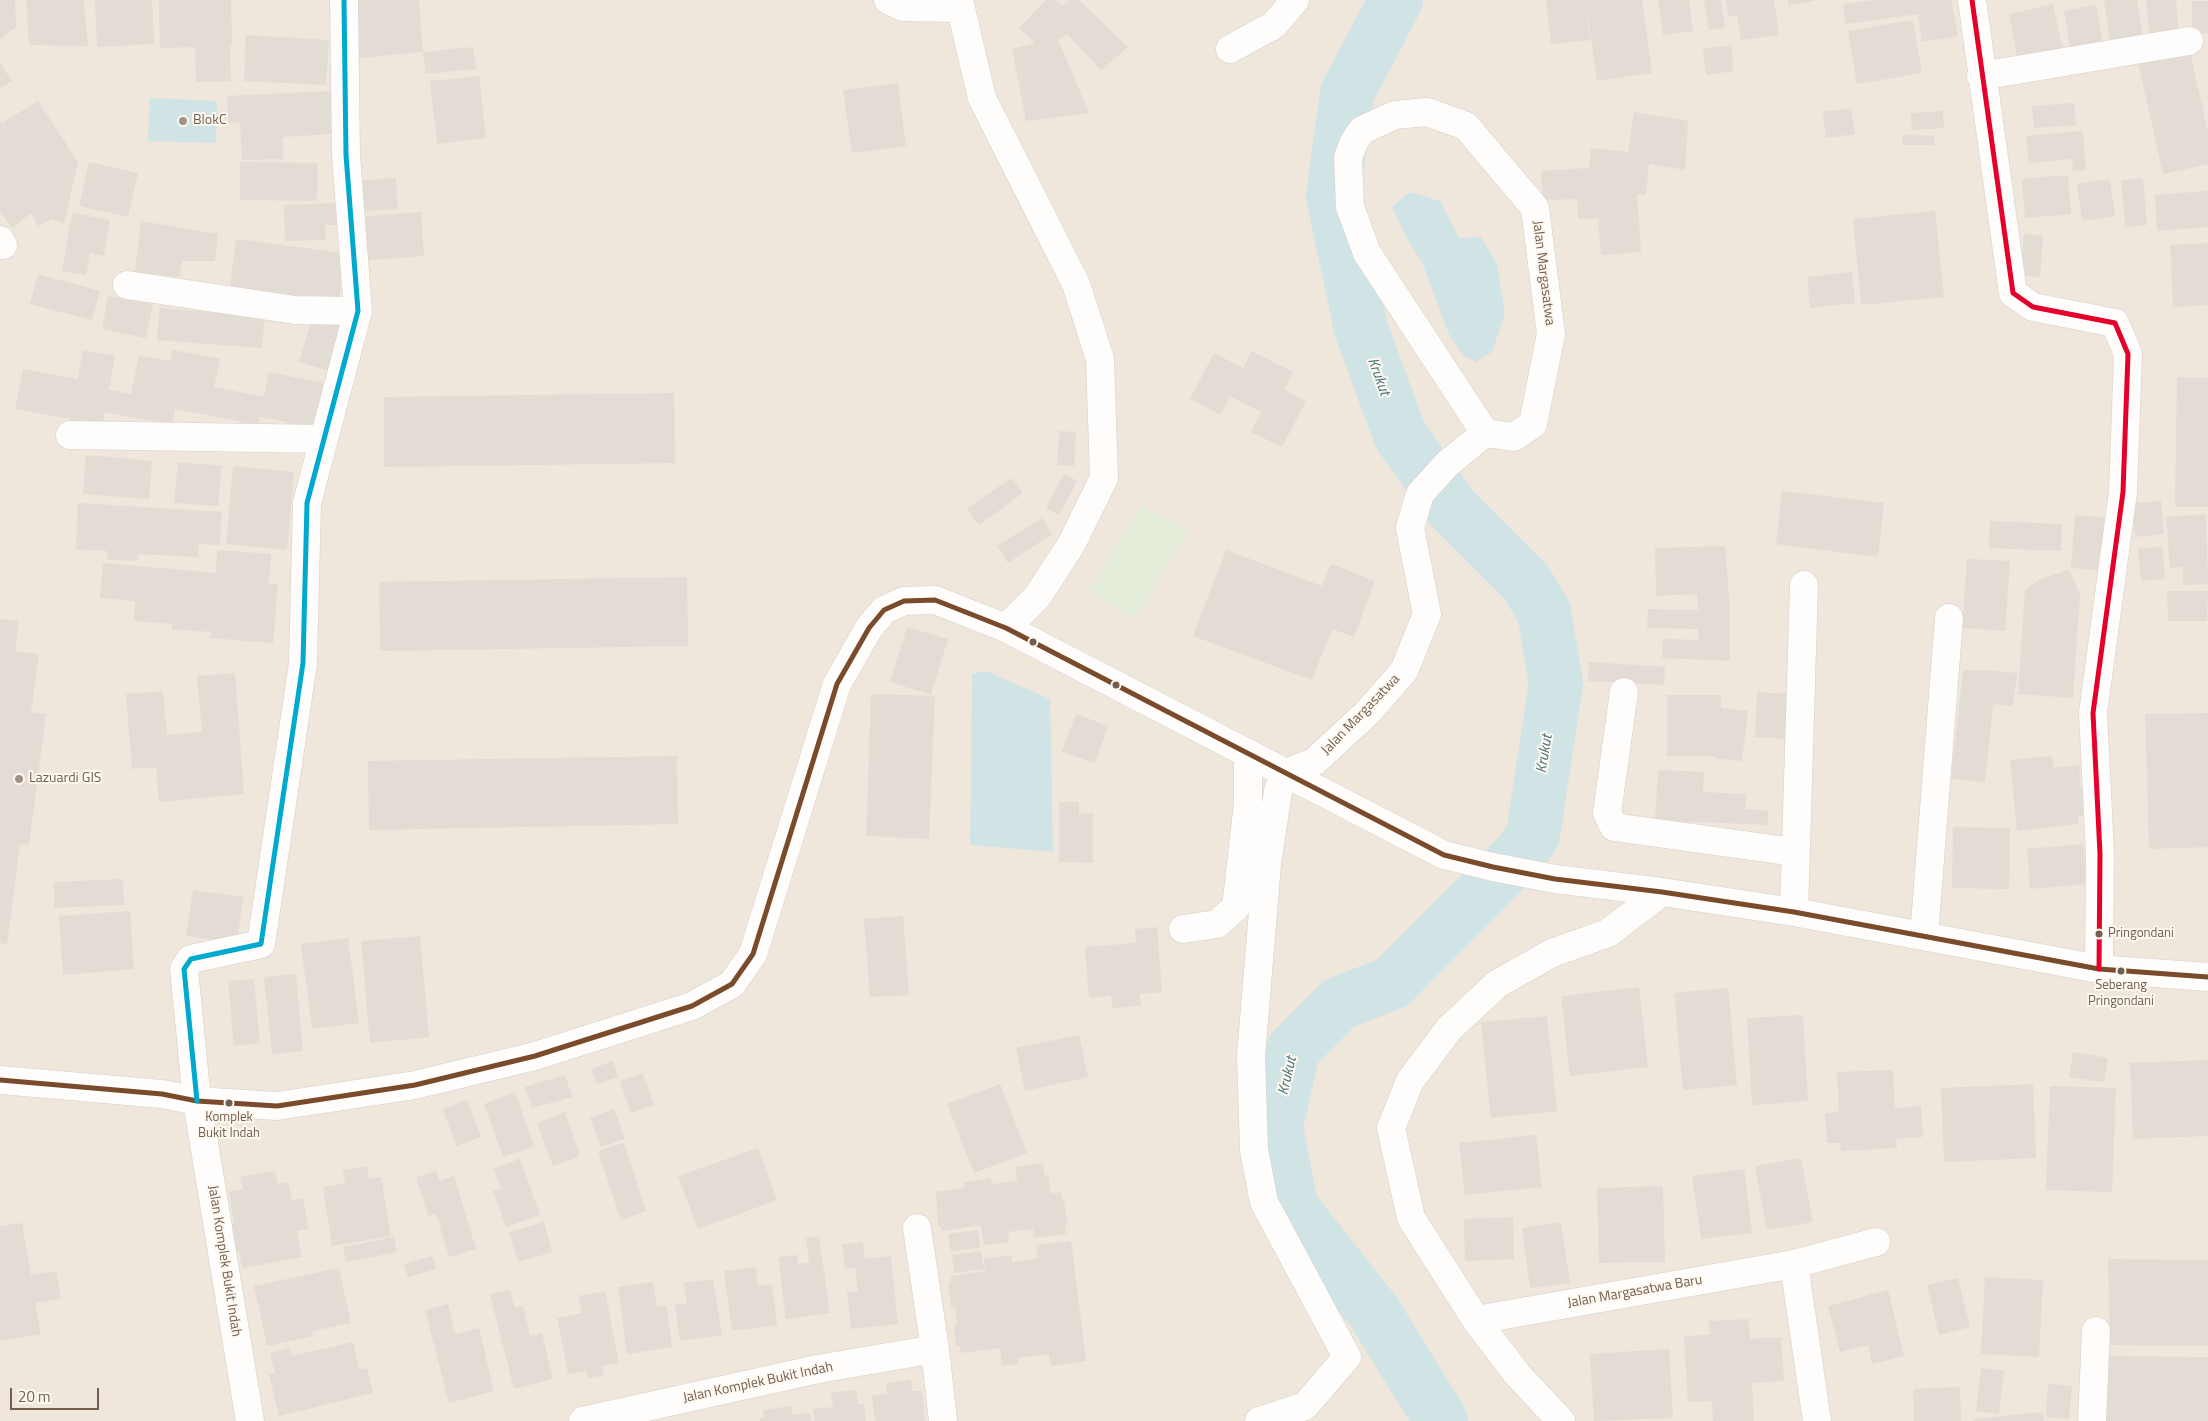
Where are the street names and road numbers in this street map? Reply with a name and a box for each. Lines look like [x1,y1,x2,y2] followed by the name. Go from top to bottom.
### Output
[1528,220,1558,326] street label: Jalan Margasatwa
[1318,671,1404,759] street label: Jalan Margasatwa
[204,1184,244,1338] street label: Jalan Komplek Bukit Indah
[1566,1272,1704,1312] street label: Jalan Margasatwa Baru
[681,1359,835,1407] street label: Jalan Komplek Bukit Indah

